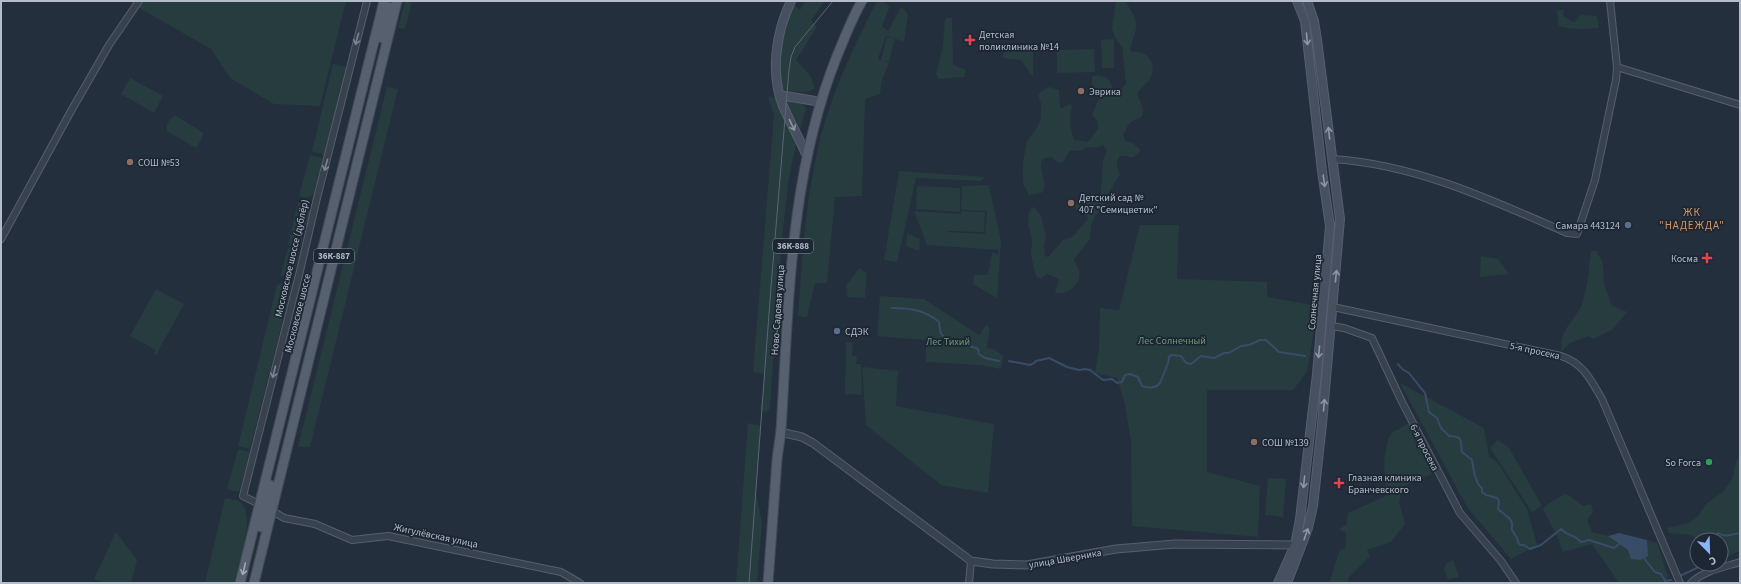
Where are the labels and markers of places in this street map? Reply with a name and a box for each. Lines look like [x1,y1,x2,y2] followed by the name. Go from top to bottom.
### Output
[979,28,1059,54] place label: Детская поликлиника №14
[964,34,976,46] marker: Детская поликлиника №14
[1089,85,1121,99] place label: Эврика
[1076,86,1086,96] marker: Эврика
[138,156,180,170] place label: СОШ №53
[125,157,135,167] marker: СОШ №53
[1079,191,1158,217] place label: Детский сад № 407 "Семицветик"
[1066,198,1076,208] marker: Детский сад № 407 "Семицветик"
[1556,219,1620,233] place label: Самара 443124
[1623,220,1633,230] marker: Самара 443124
[1671,252,1698,266] place label: Косма
[1701,252,1713,264] marker: Косма
[845,325,869,339] place label: СДЭК
[832,326,842,336] marker: СДЭК
[1262,436,1309,450] place label: СОШ №139
[1249,437,1259,447] marker: СОШ №139
[1665,456,1701,470] place label: So Forca
[1704,457,1714,467] marker: So Forca
[1348,471,1422,497] place label: Глазная клиника Бранчевского
[1333,477,1345,489] marker: Глазная клиника Бранчевского

